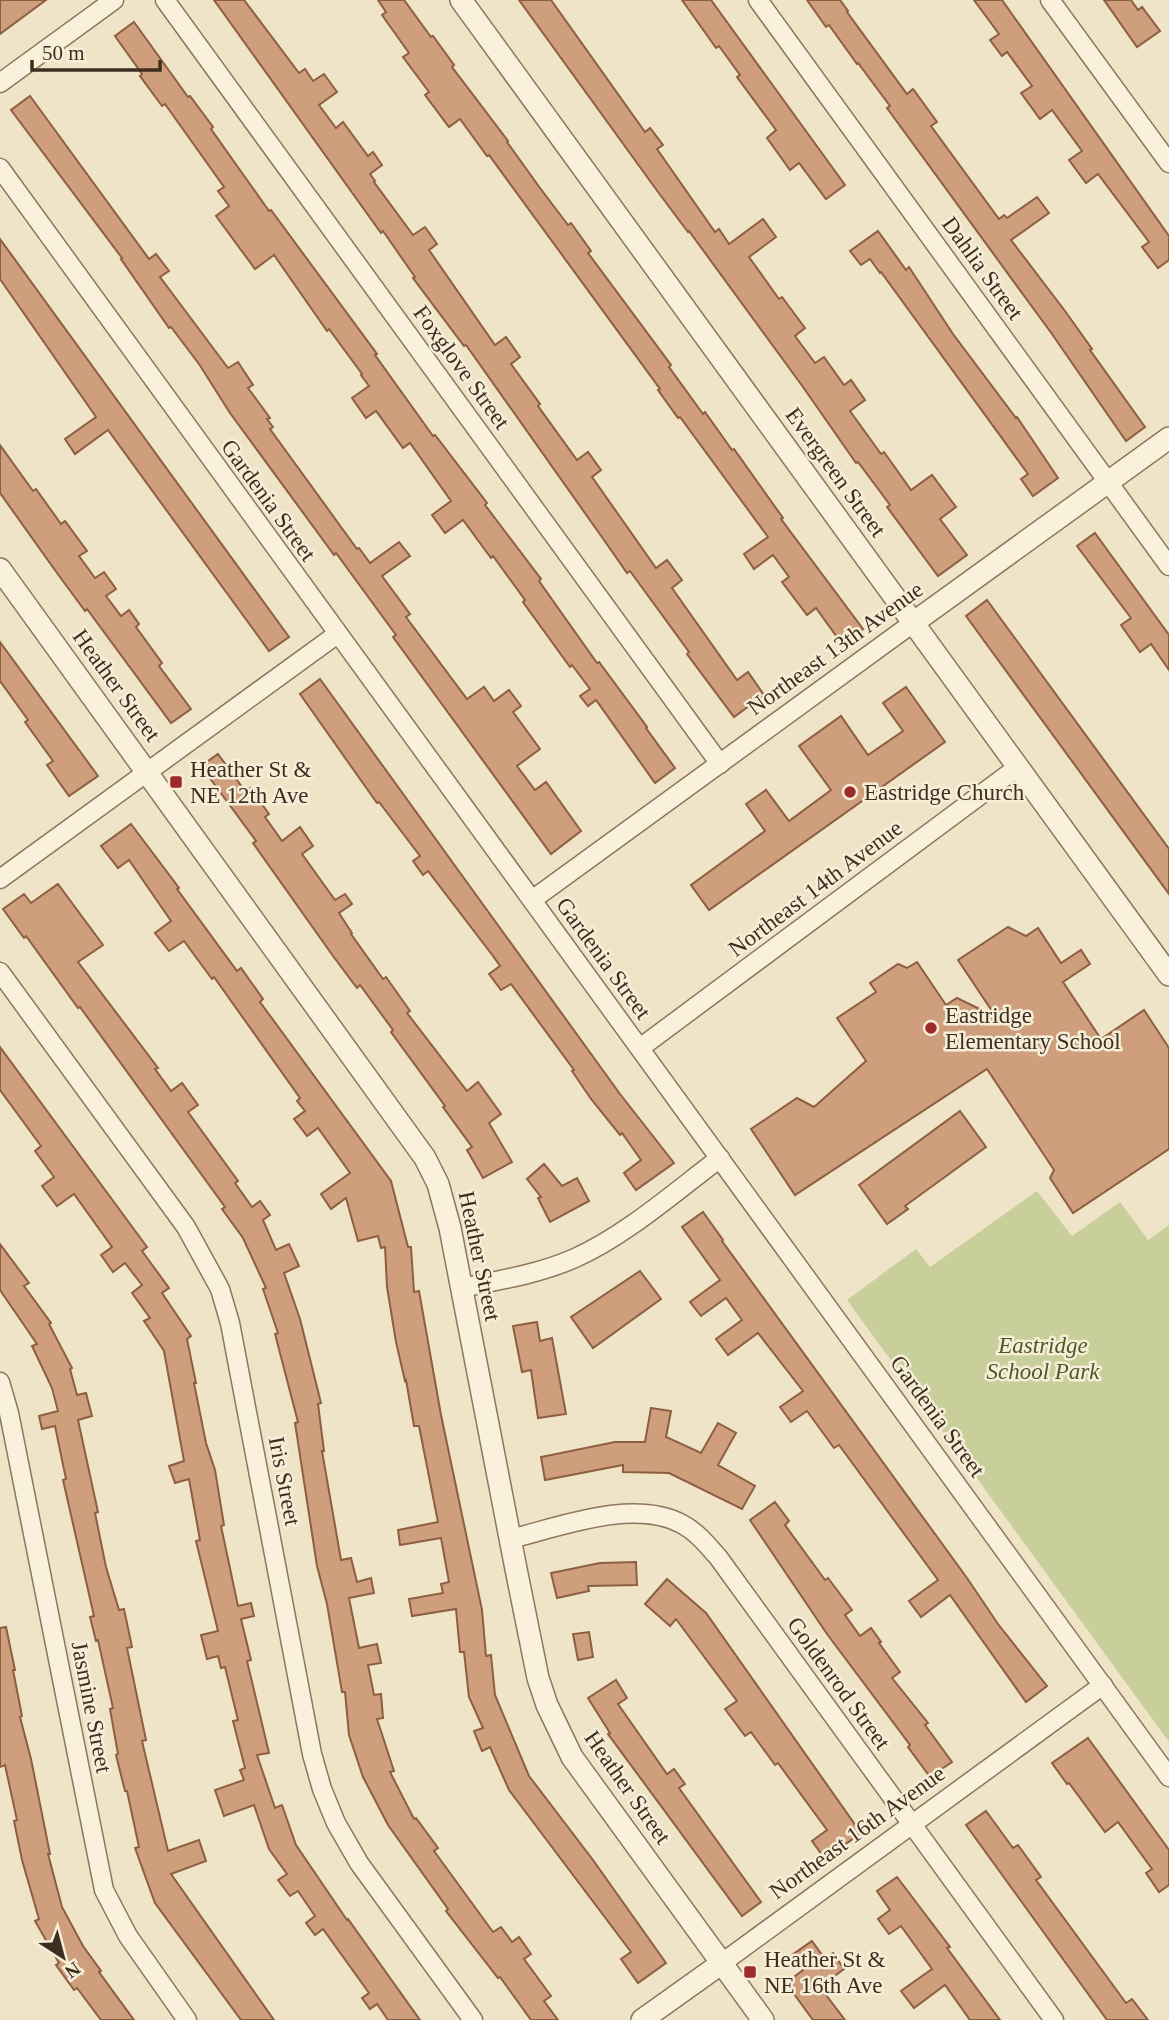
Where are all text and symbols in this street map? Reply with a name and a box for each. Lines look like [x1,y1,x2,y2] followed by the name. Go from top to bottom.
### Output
[32,28,159,72] scale bar
[42,41,85,65] text: 50 m
[937,212,1029,325] street label: Dahlia Street
[408,301,515,434] street label: Foxglove Street
[780,403,891,542] street label: Evergreen Street
[216,435,321,566] street label: Gardenia Street
[743,576,928,720] street label: Northeast 13th Avenue
[68,624,166,747] street label: Heather Street
[190,757,311,808] place label: Heather St & NE 12th Ave
[168,774,184,790] marker: Heather St & NE 12th Ave
[864,780,1025,805] place label: Eastridge Church
[842,784,858,800] marker: Eastridge Church
[724,815,907,962] street label: Northeast 14th Avenue
[551,893,656,1024] street label: Gardenia Street
[945,1003,1121,1054] place label: Eastridge Elementary School
[923,1020,939,1036] marker: Eastridge Elementary School
[454,1189,506,1324] street label: Heather Street
[986,1333,1100,1384] park label: Eastridge School Park
[885,1351,990,1482] street label: Gardenia Street
[264,1435,305,1528] street label: Iris Street
[782,1612,895,1755] street label: Goldenrod Street
[67,1639,117,1776] street label: Jasmine Street
[579,1726,676,1849] street label: Heather Street
[765,1760,950,1904] street label: Northeast 16th Avenue
[28,1922,98,1992] north arrow
[764,1947,885,1998] place label: Heather St & NE 16th Ave
[61,1958,84,1983] text: N
[742,1964,758,1980] marker: Heather St & NE 16th Ave

